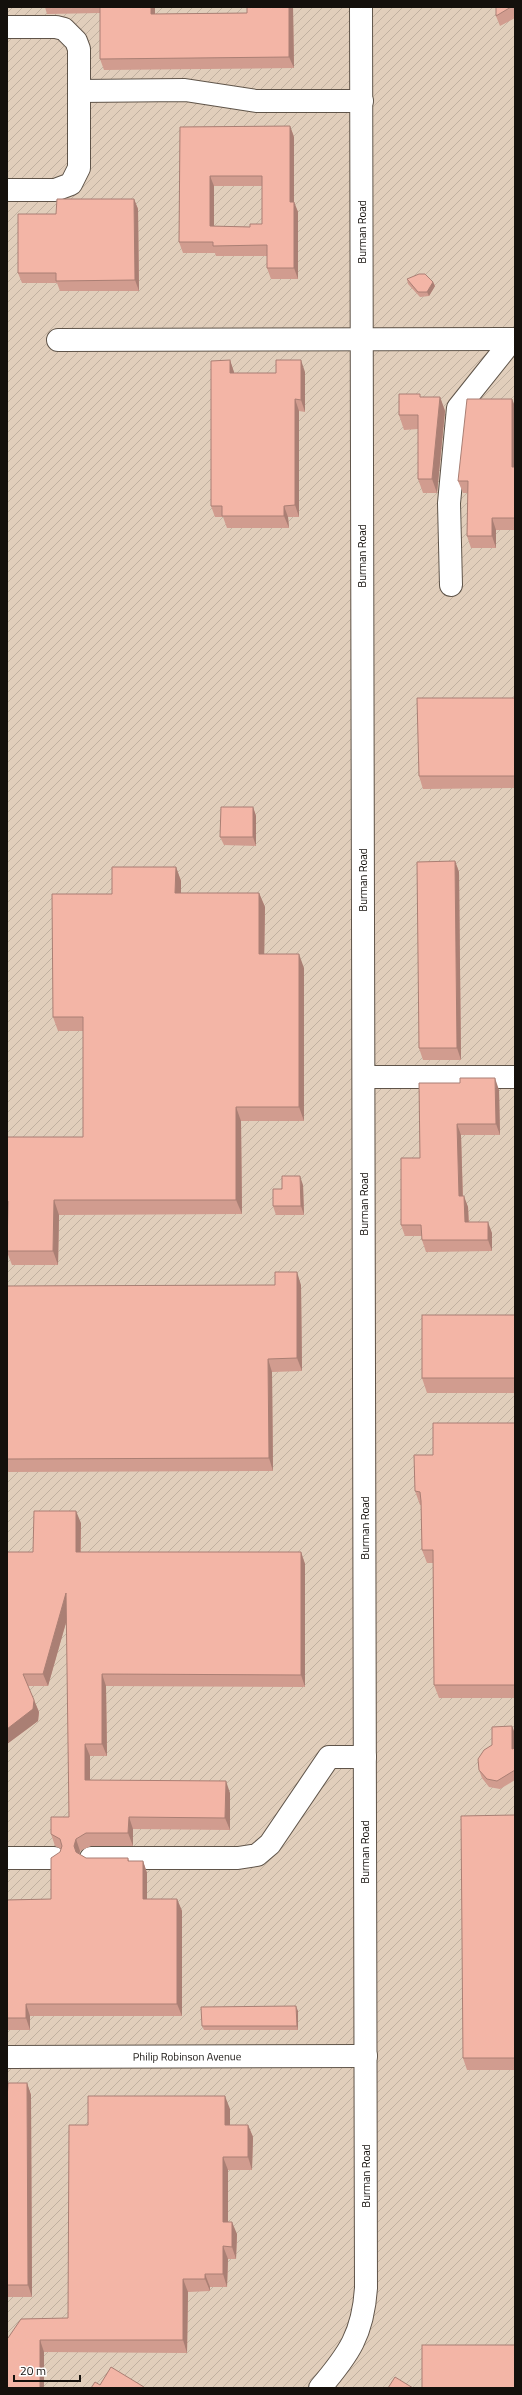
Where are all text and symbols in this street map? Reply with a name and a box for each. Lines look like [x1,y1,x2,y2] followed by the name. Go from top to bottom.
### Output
[354,200,370,264] street label: Burman Road
[354,524,370,588] street label: Burman Road
[355,848,371,912] street label: Burman Road
[356,1172,372,1236] street label: Burman Road
[357,1496,373,1560] street label: Burman Road
[357,1820,373,1884] street label: Burman Road
[133,2048,242,2065] street label: Philip Robinson Avenue
[358,2144,374,2208] street label: Burman Road
[14,2357,80,2383] scale bar
[20,2361,46,2380] text: 20 m

